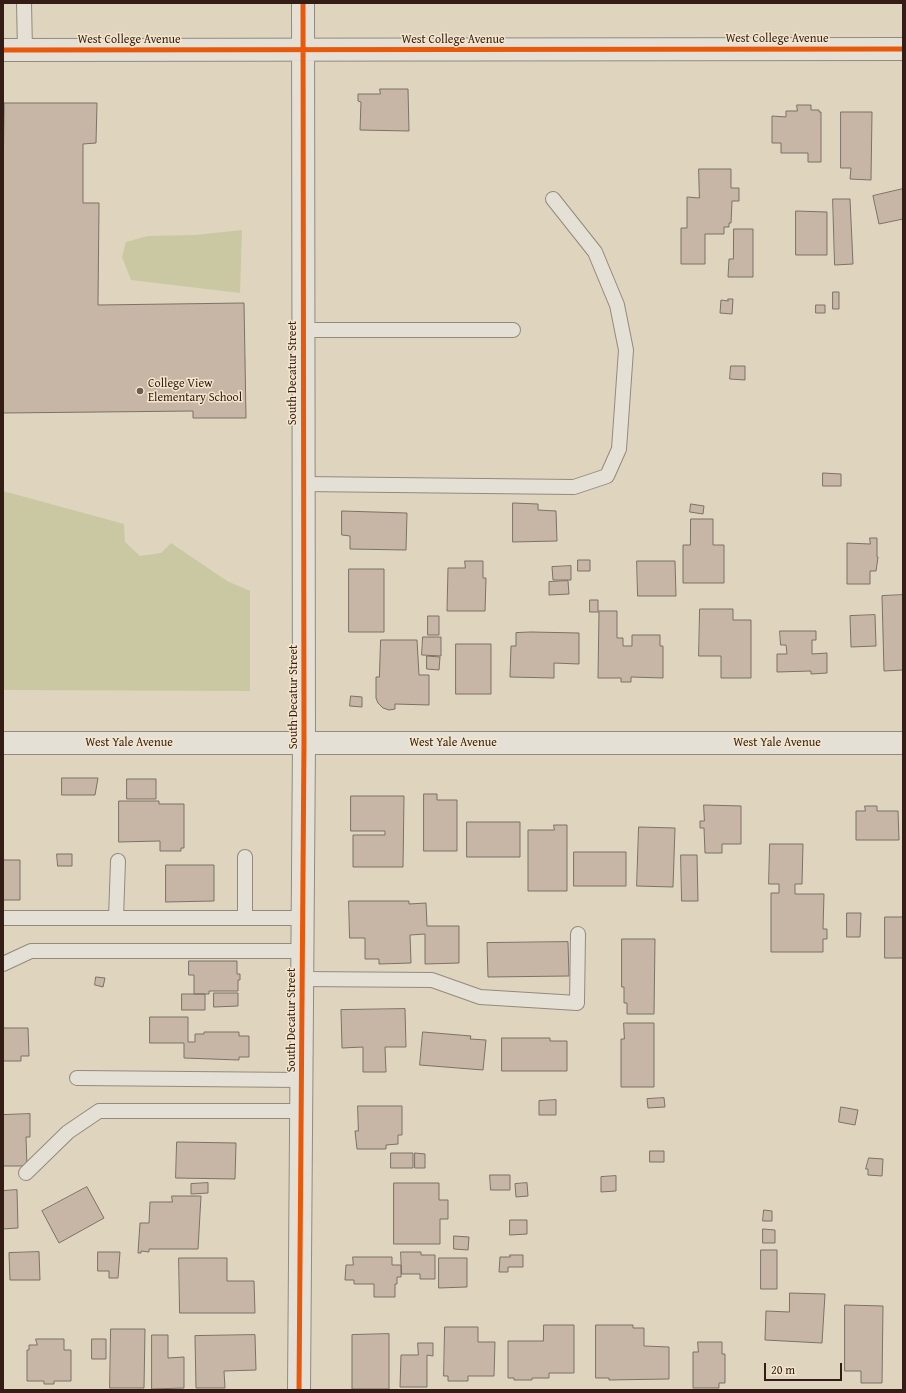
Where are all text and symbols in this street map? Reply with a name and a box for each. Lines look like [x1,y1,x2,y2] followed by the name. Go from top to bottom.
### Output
[725,32,829,46] street label: West College Avenue
[77,33,181,47] street label: West College Avenue
[401,33,505,47] street label: West College Avenue
[286,321,300,425] street label: South Decatur Street
[148,377,242,405] place label: College View Elementary School
[135,386,145,396] marker: College View Elementary School
[287,645,301,749] street label: South Decatur Street
[85,736,173,750] street label: West Yale Avenue
[409,736,497,750] street label: West Yale Avenue
[733,736,821,750] street label: West Yale Avenue
[285,968,299,1072] street label: South Decatur Street
[766,1355,844,1381] scale bar
[771,1361,795,1378] text: 20 m

